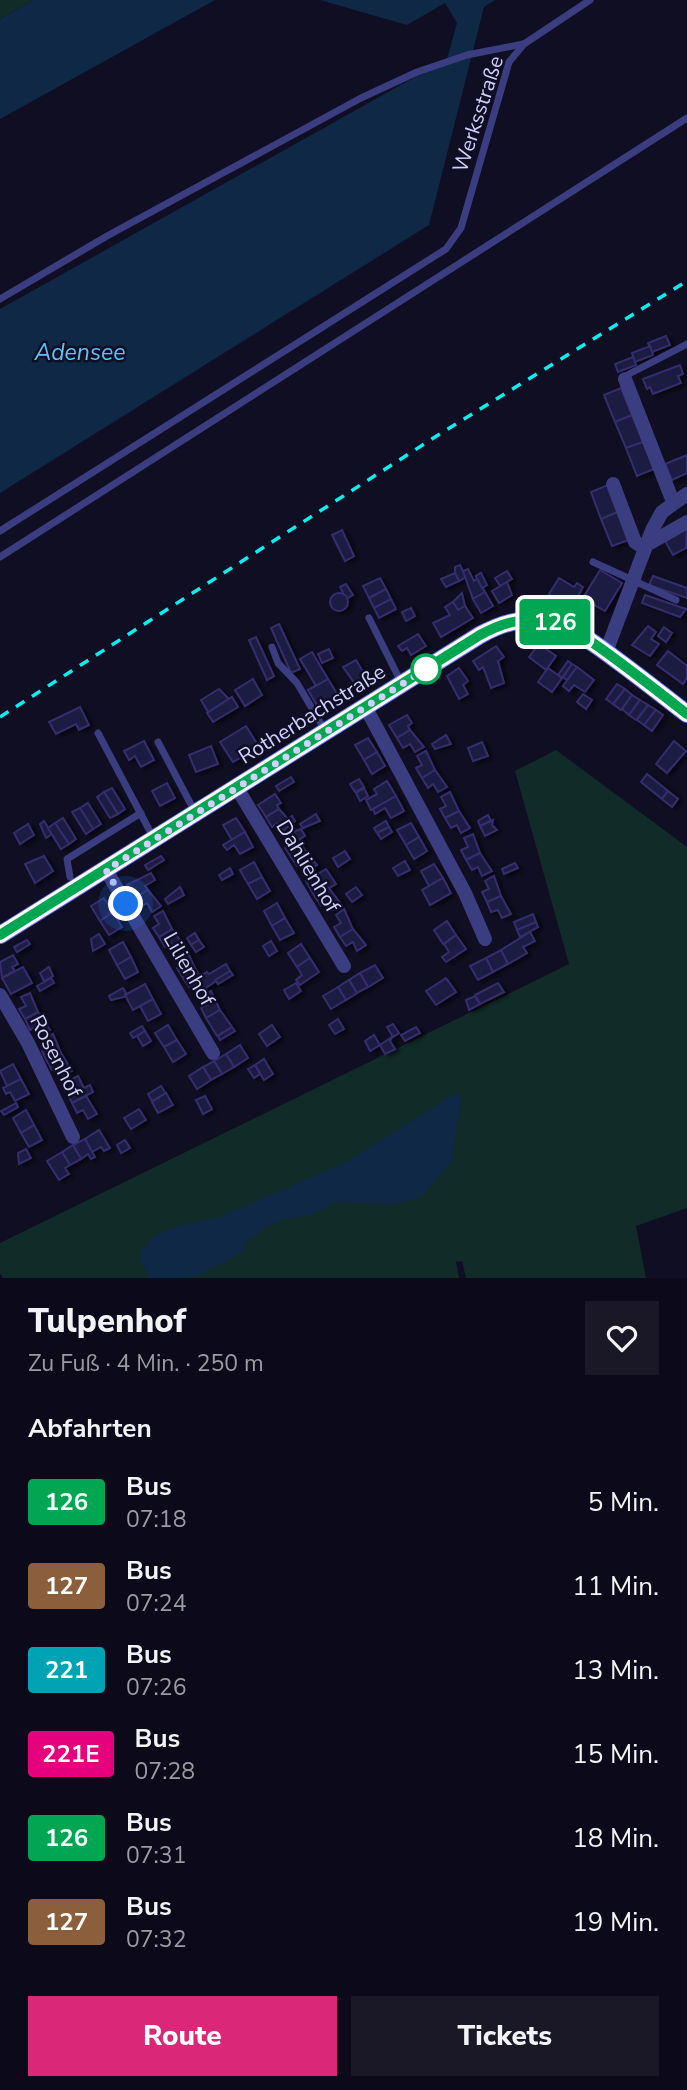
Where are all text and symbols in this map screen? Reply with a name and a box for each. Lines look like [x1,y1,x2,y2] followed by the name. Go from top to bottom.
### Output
[446,52,510,176] street label: Werksstraße
[34,337,125,368] water label: Adensee
[515,599,595,645] line badge: 126
[533,606,577,638] text: 126
[411,654,441,684] unlabelled marker
[233,658,391,770] street label: Rotherbachstraße
[269,815,347,918] street label: Dahlienhof
[108,886,143,921] your location
[157,927,222,1012] street label: Lilienhof
[23,1010,89,1103] street label: Rosenhof
[28,1299,186,1344] text: Tulpenhof
[585,1301,659,1375] button: heart
[28,1348,264,1379] text: Zu Fuß · 4 Min. · 250 m
[28,1411,152,1446] text: Abfahrten
[126,1469,172,1504] text: Bus
[588,1485,659,1520] text: 5 Min.
[45,1486,88,1518] text: 126
[126,1504,186,1535] text: 07:18
[126,1553,172,1588] text: Bus
[572,1569,659,1604] text: 11 Min.
[45,1570,88,1602] text: 127
[126,1588,186,1619] text: 07:24
[126,1637,172,1672] text: Bus
[572,1653,659,1688] text: 13 Min.
[45,1654,88,1686] text: 221
[126,1672,186,1703] text: 07:26
[135,1721,180,1756] text: Bus
[572,1737,659,1772] text: 15 Min.
[42,1738,100,1770] text: 221E
[135,1756,195,1787] text: 07:28
[126,1805,172,1840] text: Bus
[572,1821,659,1856] text: 18 Min.
[45,1822,88,1854] text: 126
[126,1840,186,1871] text: 07:31
[126,1889,172,1924] text: Bus
[572,1905,659,1940] text: 19 Min.
[45,1906,88,1938] text: 127
[126,1924,186,1955] text: 07:32
[28,1996,337,2076] button: Route
[351,1996,659,2076] button: Tickets

